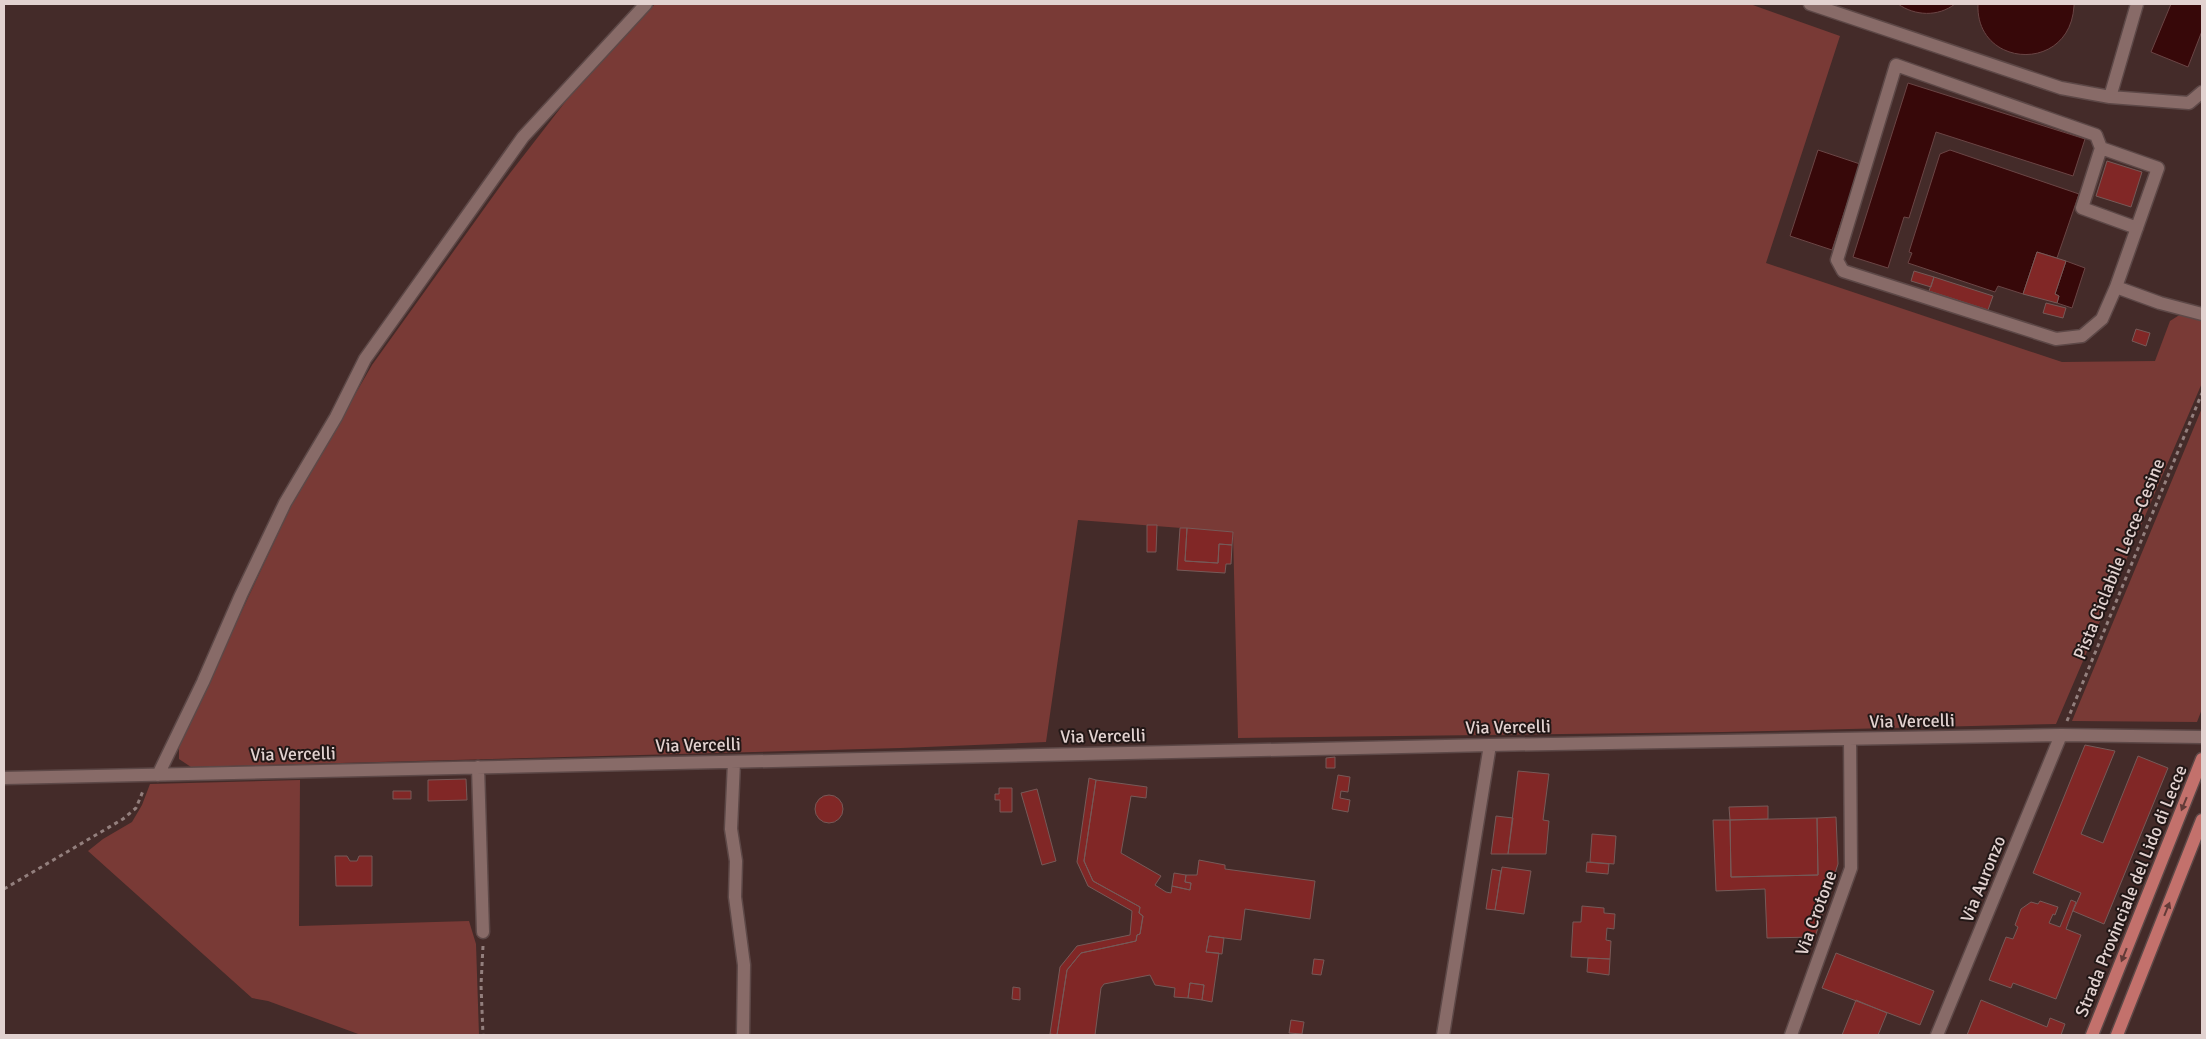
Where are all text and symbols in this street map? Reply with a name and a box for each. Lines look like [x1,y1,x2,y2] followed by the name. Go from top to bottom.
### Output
[2069,455,2169,663] street label: Pista Ciclabile Lecce-Cesine
[1869,709,1955,733] street label: Via Vercelli
[1465,715,1551,739] street label: Via Vercelli
[1060,724,1146,748] street label: Via Vercelli
[655,733,741,757] street label: Via Vercelli
[250,742,336,766] street label: Via Vercelli
[2070,762,2192,1020] street label: Strada Provinciale del Lido di Lecce
[2180,797,2188,811] one-way arrow
[1956,832,2010,926] street label: Via Auronzo
[1790,867,1842,959] street label: Via Crotone
[2164,901,2171,916] one-way arrow
[2120,948,2128,962] one-way arrow

